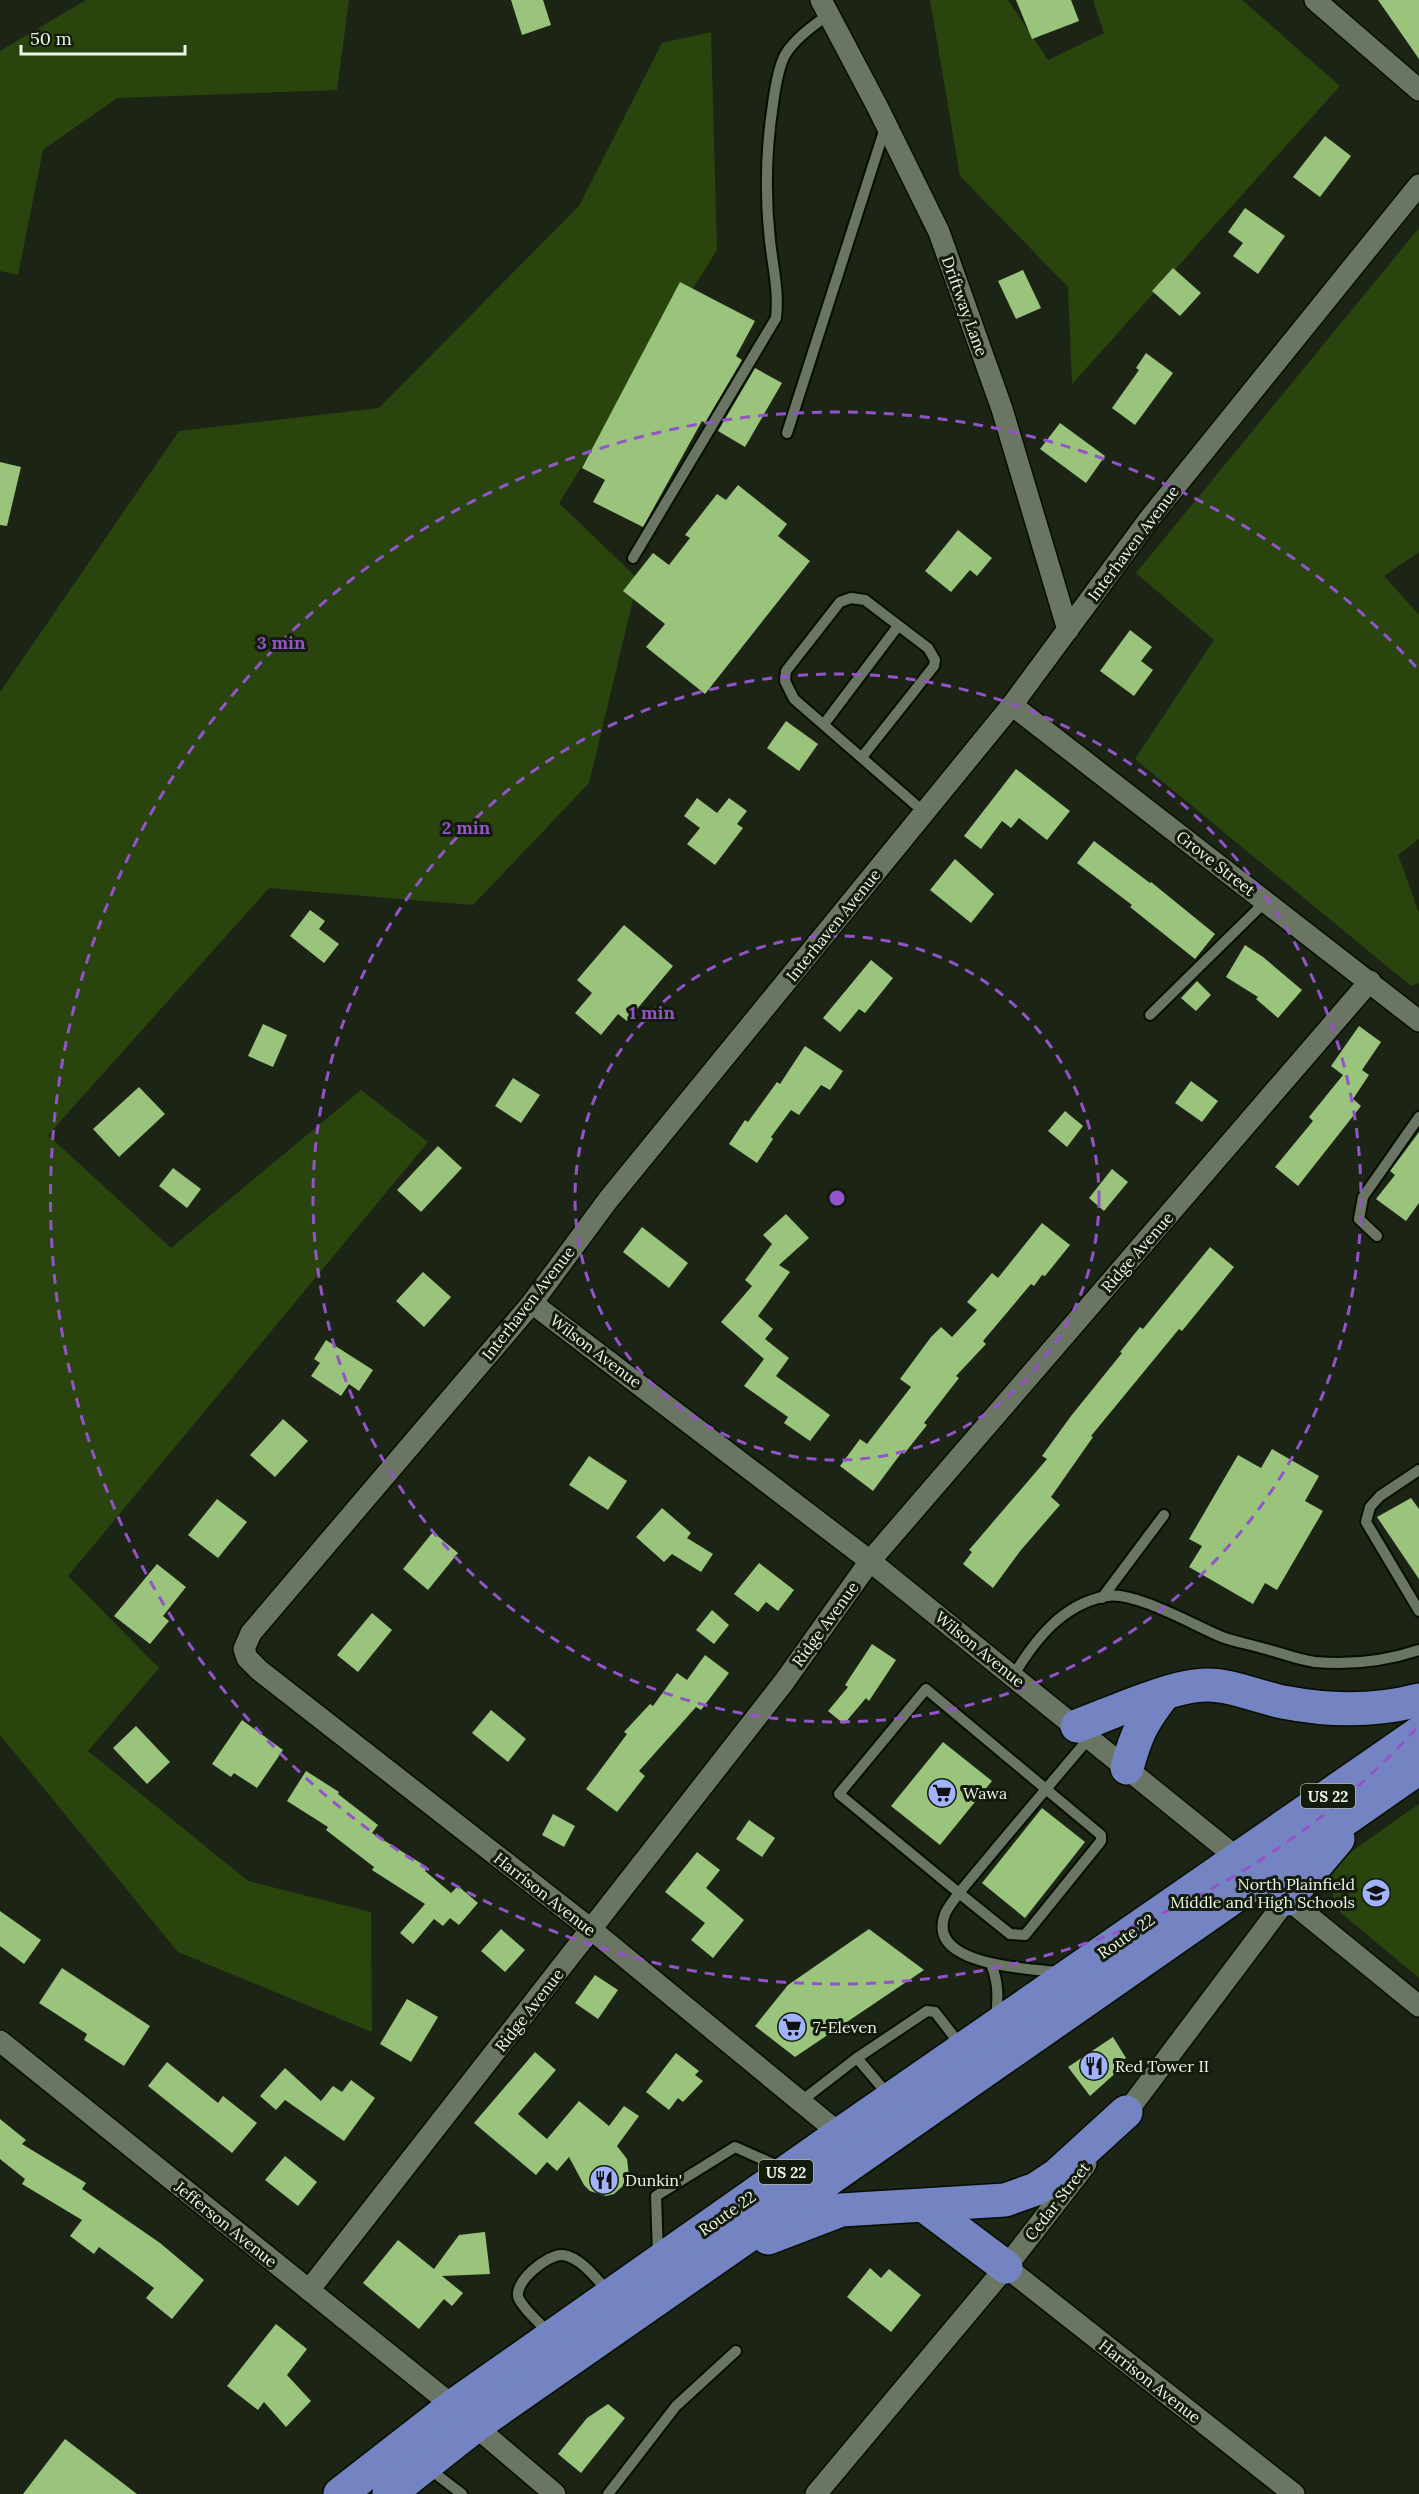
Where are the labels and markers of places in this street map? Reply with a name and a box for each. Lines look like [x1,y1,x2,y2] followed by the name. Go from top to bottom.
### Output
[827,1188,847,1208] centre of rings
[926,1777,958,1809] supermarket icon: Wawa
[963,1783,1007,1803] place label: Wawa
[1170,1874,1355,1912] place label: North Plainfield Middle and High Schools
[1360,1877,1392,1909] school or university icon: North Plainfield Middle and High Schools
[776,2011,808,2043] supermarket icon: 7-Eleven
[813,2017,877,2037] place label: 7-Eleven
[1078,2050,1110,2082] restaurant icon: Red Tower II
[1115,2056,1209,2076] place label: Red Tower II
[588,2164,620,2196] restaurant icon: Dunkin'
[625,2170,682,2190] place label: Dunkin'

